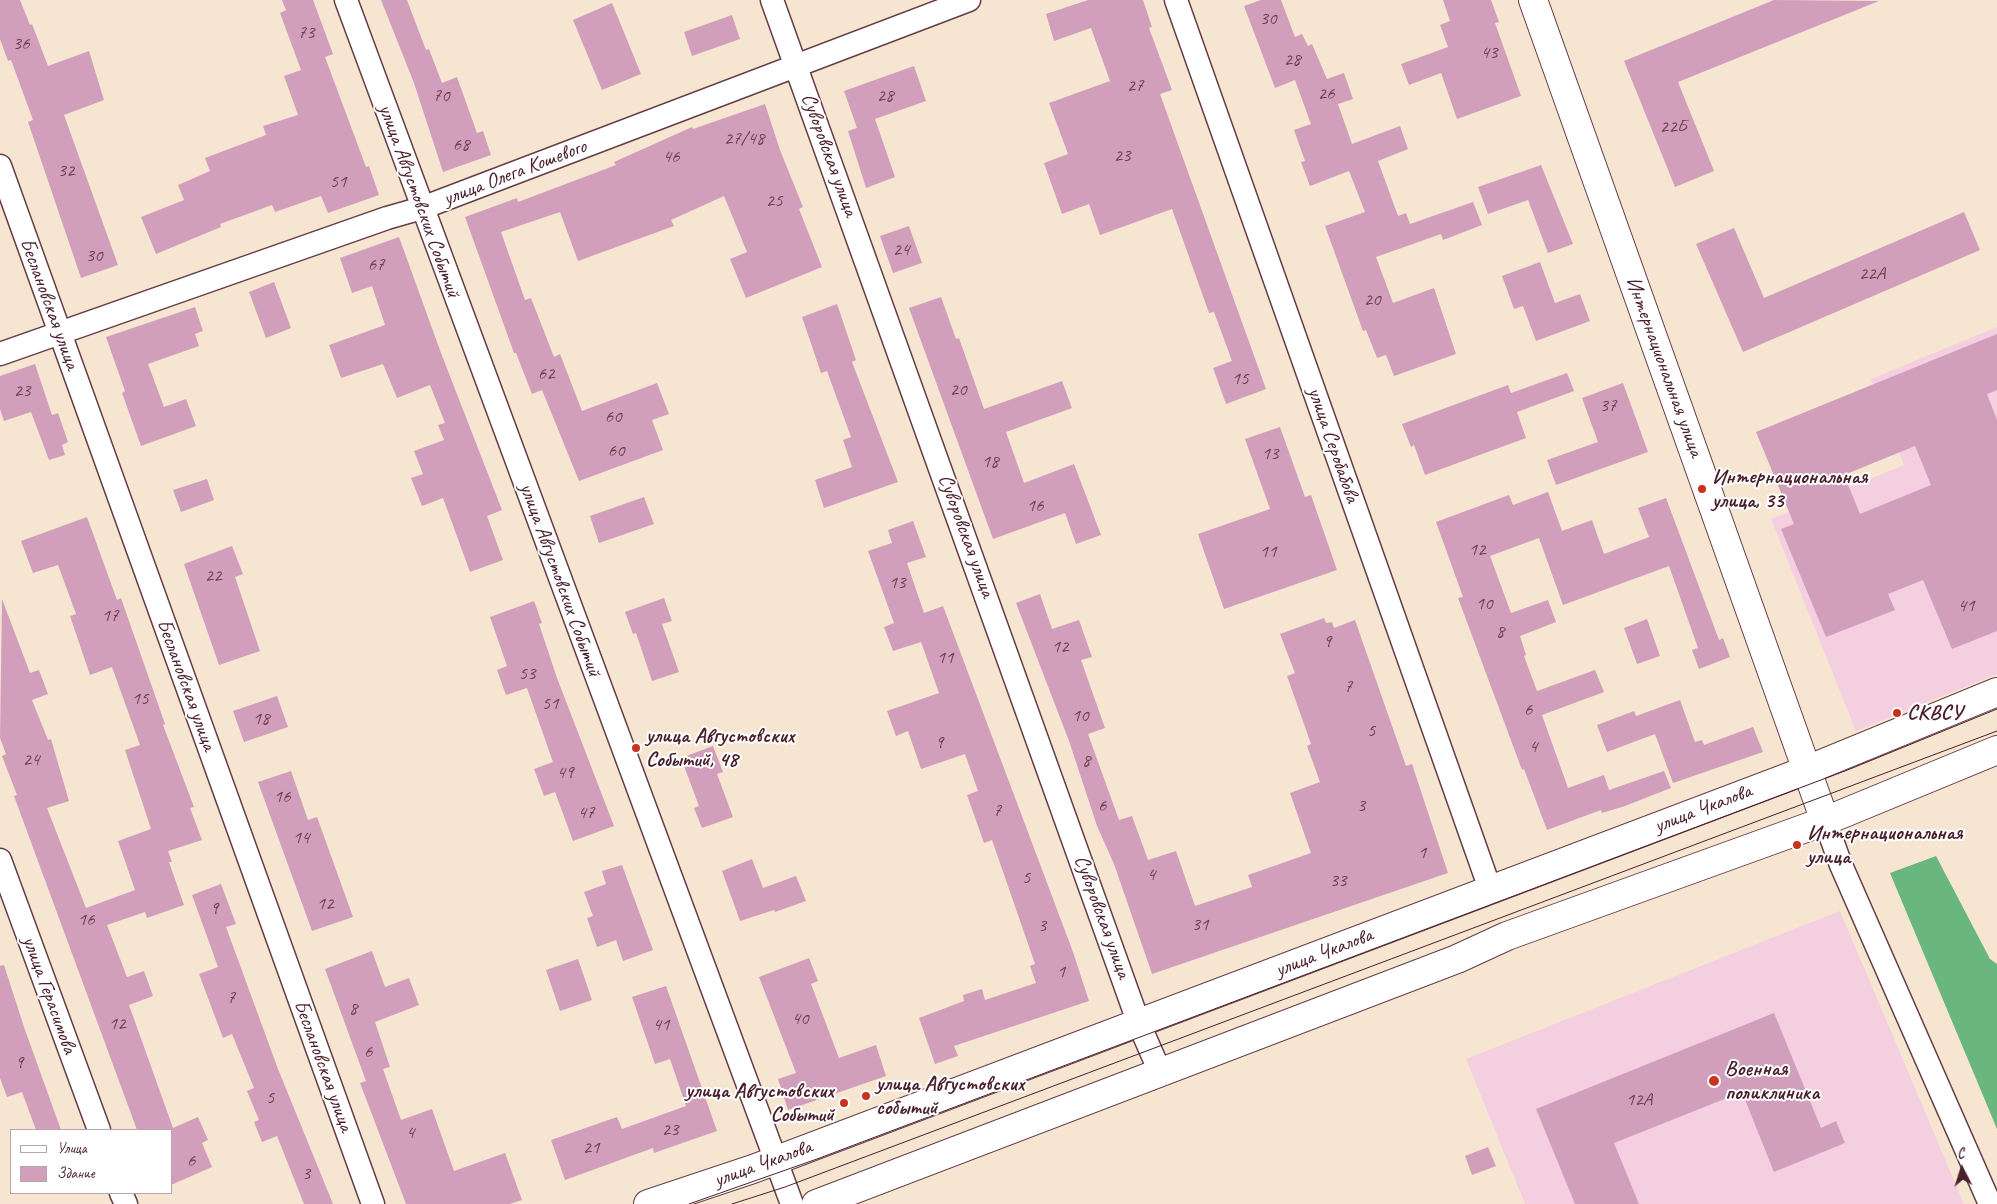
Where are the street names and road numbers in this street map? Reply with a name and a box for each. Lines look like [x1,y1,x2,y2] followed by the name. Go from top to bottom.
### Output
[795,90,863,220] street label: Суворовская улица
[372,101,466,301] street label: улица Августовских Событий
[440,134,590,212] street label: улица Олега Кошевого
[14,235,84,373] street label: Беслановская улица
[1620,273,1708,461] street label: Интернациональная улица
[1302,384,1364,506] street label: улица Серобабова
[932,471,1000,601] street label: Суворовская улица
[513,480,607,680] street label: улица Августовских Событий
[151,616,221,754] street label: Беслановская улица
[1651,779,1755,839] street label: улица Чкалова
[1068,852,1136,982] street label: Суворовская улица
[1272,923,1376,983] street label: улица Чкалова
[16,933,82,1057] street label: улица Герасимова
[288,997,358,1135] street label: Беслановская улица
[711,1135,815,1193] street label: улица Чкалова

